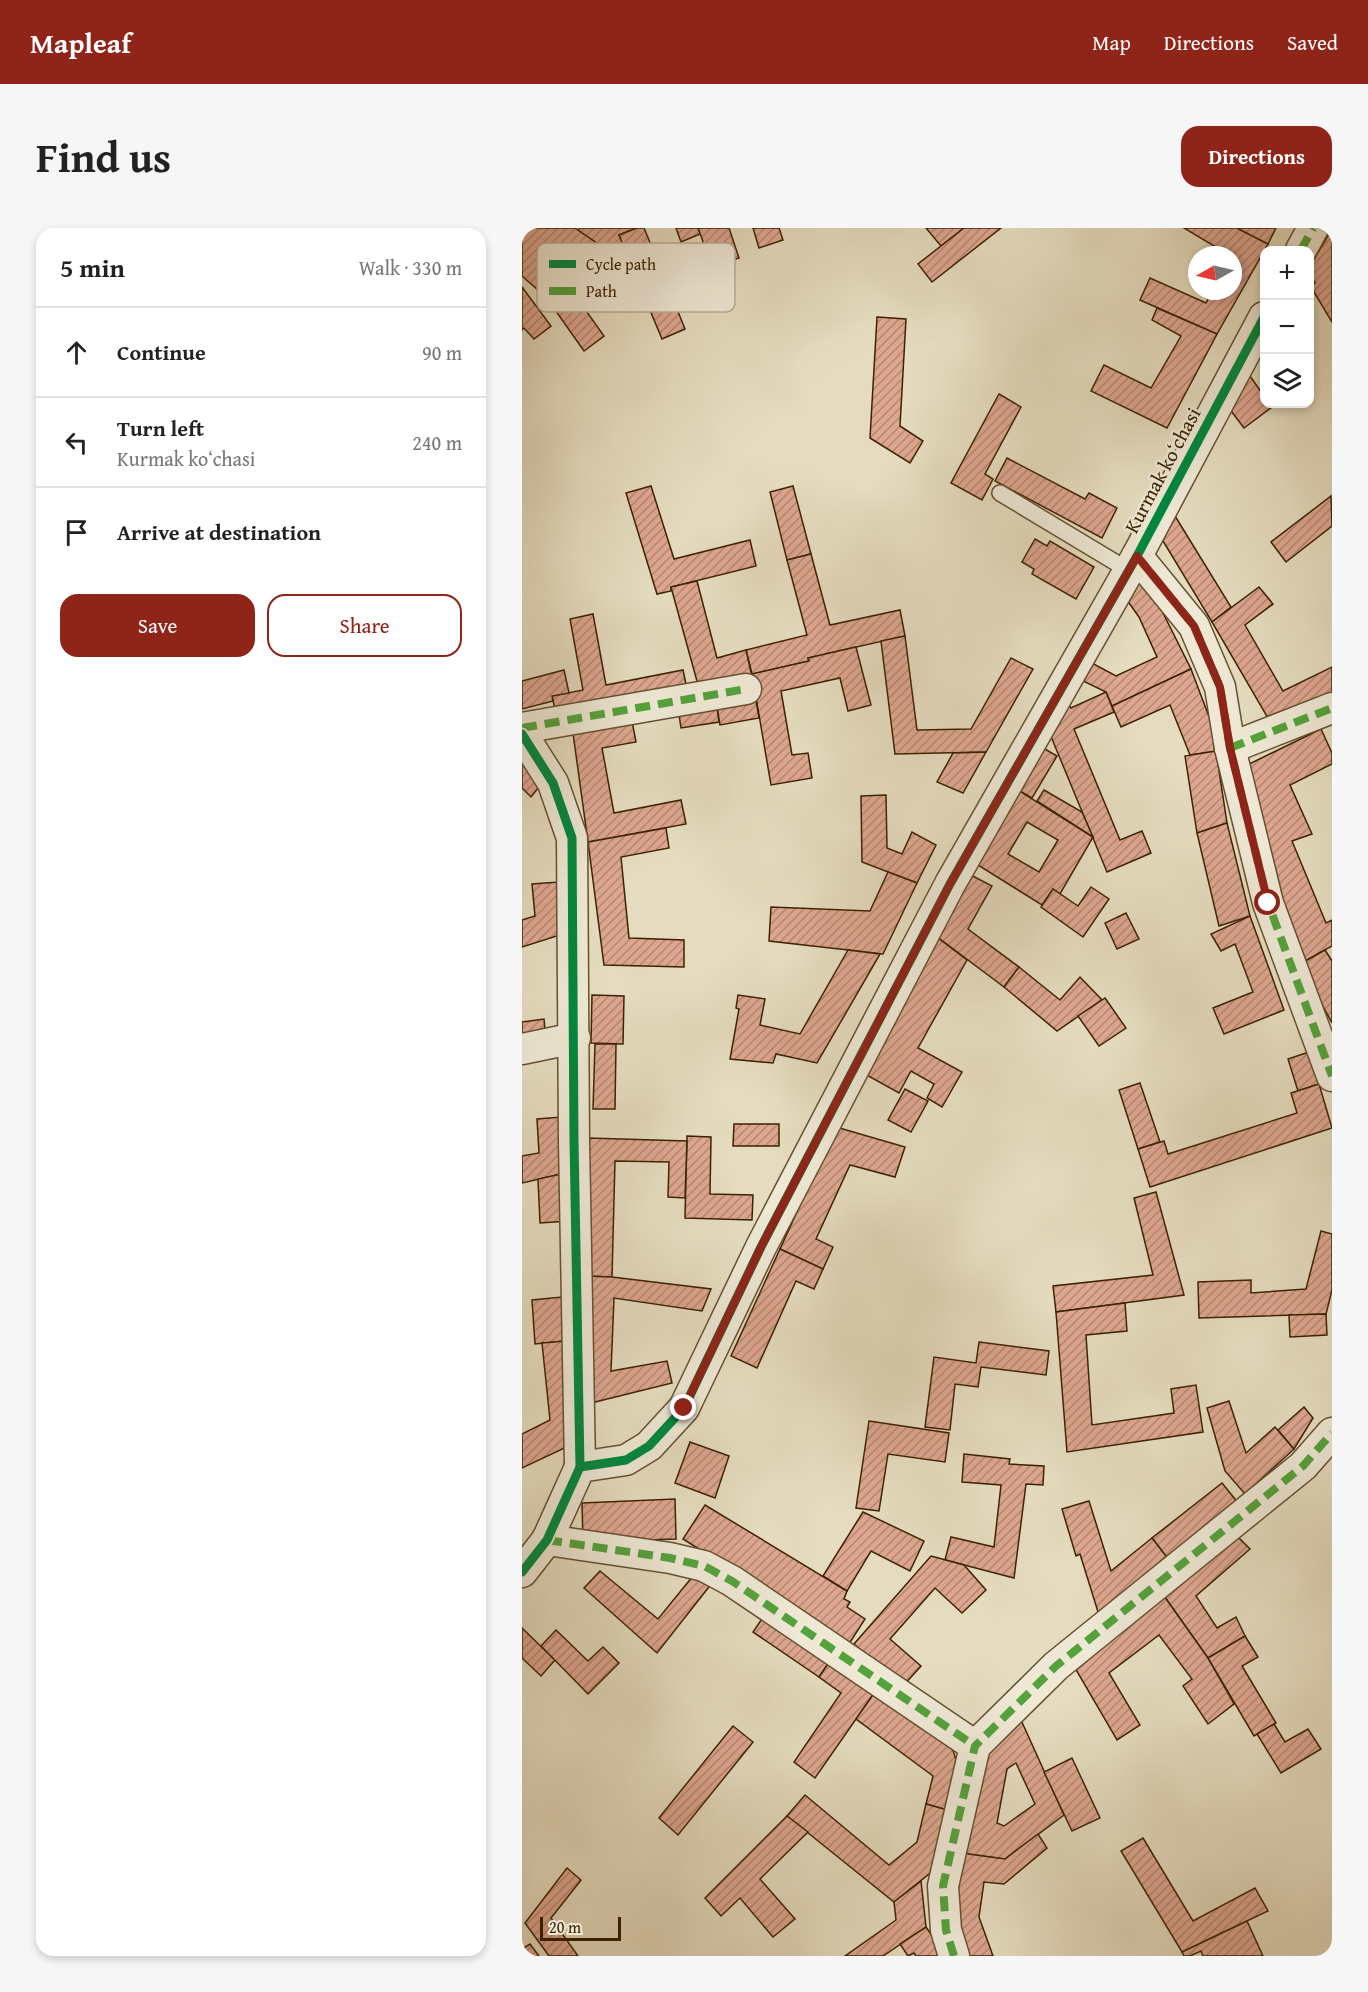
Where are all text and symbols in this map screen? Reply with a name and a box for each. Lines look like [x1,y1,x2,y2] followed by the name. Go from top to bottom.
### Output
[30,22,131,63] text: Mapleaf
[1092,27,1131,58] text: Map
[1164,27,1254,58] text: Directions
[1287,27,1338,58] text: Saved
[36,126,171,187] text: Find us
[1181,126,1332,187] button: Directions
[537,243,735,312] legend
[1188,246,1242,300] north arrow
[1260,246,1314,408] map controls
[1260,246,1314,300] button: +
[60,248,125,287] text: 5 min
[586,252,656,276] text: Cycle path
[359,253,462,282] text: Walk · 330 m
[586,279,617,303] text: Path
[1260,300,1314,354] button: −
[60,336,93,369] icon: ahead
[117,336,206,368] text: Continue
[422,338,462,367] text: 90 m
[1260,354,1314,408] button: layers
[1117,402,1207,538] street label: Kurmak koʻchasi
[117,412,204,444] text: Turn left
[60,426,93,459] icon: left
[412,428,462,457] text: 240 m
[117,444,255,473] text: Kurmak koʻchasi
[60,516,93,549] icon: arrive
[117,516,321,548] text: Arrive at destination
[60,594,255,657] button: Save
[267,594,462,657] button: Share
[1254,889,1280,915] route start
[670,1394,696,1420] route end
[540,1914,621,1942] scale bar
[549,1915,581,1939] text: 20 m

